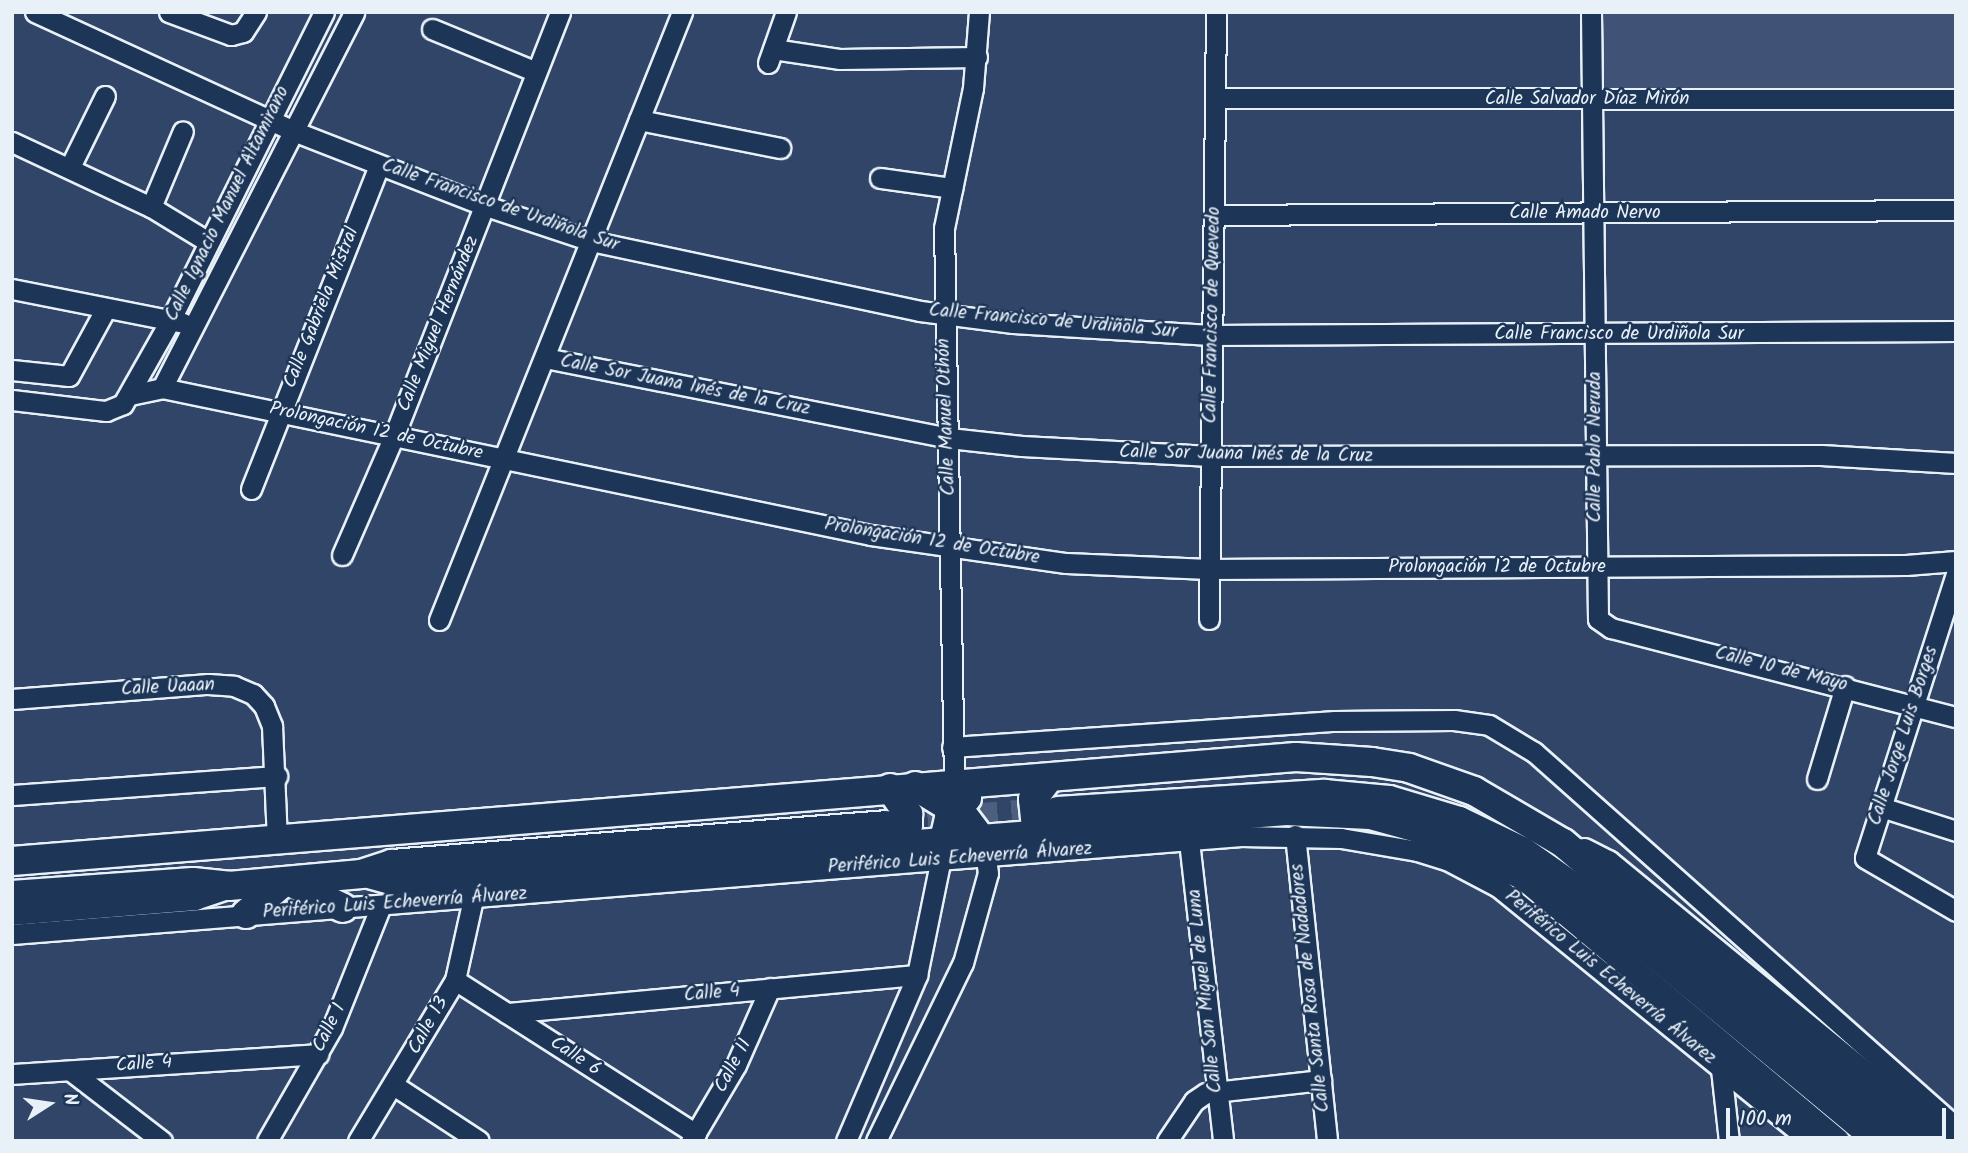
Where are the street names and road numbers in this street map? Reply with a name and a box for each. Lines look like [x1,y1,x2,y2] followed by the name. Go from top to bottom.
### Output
[161,83,295,325] street label: Calle Ignacio Manuel Altamirano
[1485,89,1689,111] street label: Calle Salvador Díaz Mirón
[378,155,622,257] street label: Calle Francisco de Urdiñola Sur
[1509,203,1661,225] street label: Calle Amado Nervo
[1200,206,1226,424] street label: Calle Francisco de Quevedo
[279,224,365,392] street label: Calle Gabriela Mistral
[393,233,485,415] street label: Calle Miguel Hernández
[928,300,1178,344] street label: Calle Francisco de Urdiñola Sur
[1494,324,1744,346] street label: Calle Francisco de Urdiñola Sur
[933,338,961,496] street label: Calle Manuel Othón
[558,351,812,421] street label: Calle Sor Juana Inés de la Cruz
[1585,371,1607,523] street label: Calle Pablo Neruda
[267,398,485,466] street label: Prolongación 12 de Octubre
[1119,441,1373,469] street label: Calle Sor Juana Inés de la Cruz
[823,514,1041,570] street label: Prolongación 12 de Octubre
[1388,557,1606,579] street label: Prolongación 12 de Octubre
[1712,642,1850,698] street label: Calle 10 de Mayo
[1864,643,1944,829] street label: Calle Jorge Luis Borges
[120,674,216,702] street label: Calle Uaaan
[827,838,1093,880] street label: Periférico Luis Echeverría Álvarez
[1287,863,1335,1113] street label: Calle Santa Rosa de Nadadores
[262,883,528,925] street label: Periférico Luis Echeverría Álvarez
[1500,886,1720,1070] street label: Periférico Luis Echeverría Álvarez
[1184,888,1228,1094] street label: Calle San Miguel de Luna
[683,980,741,1008] street label: Calle 4
[404,993,454,1059] street label: Calle 13
[308,1000,352,1056] street label: Calle 1
[545,1032,605,1082] street label: Calle 6
[710,1035,758,1097] street label: Calle 11
[115,1052,173,1078] street label: Calle 4

